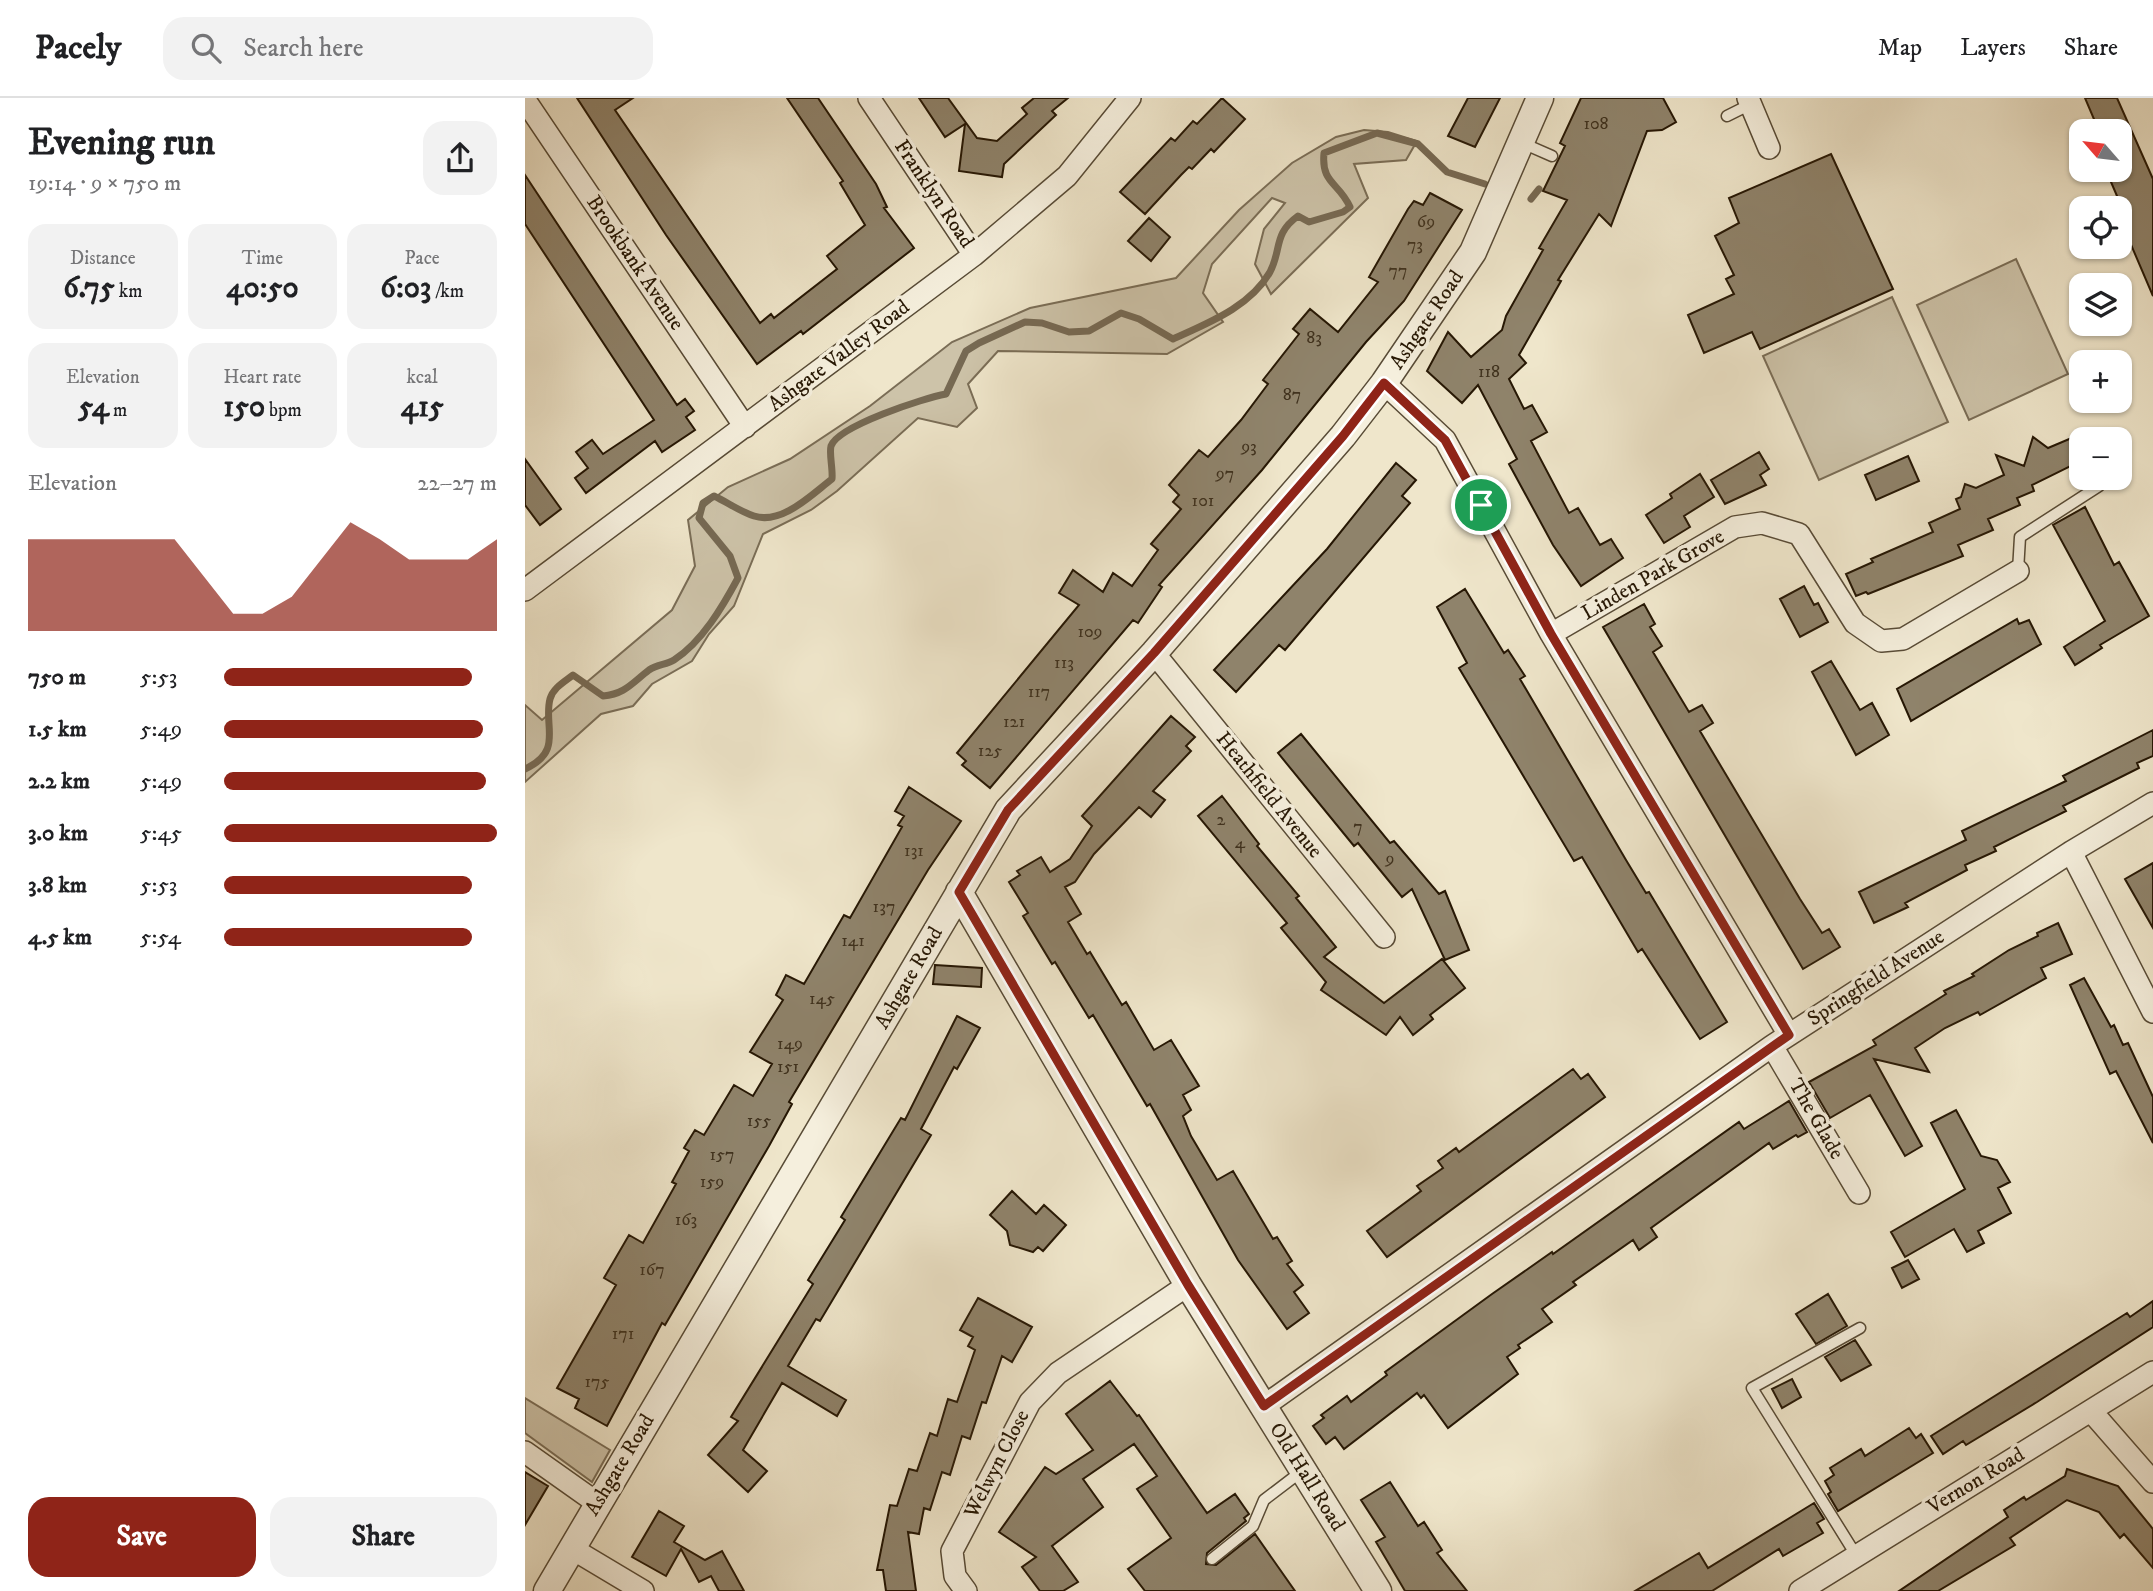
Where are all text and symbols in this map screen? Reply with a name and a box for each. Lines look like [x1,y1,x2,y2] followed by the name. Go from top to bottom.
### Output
[163,17,653,80] search box
[35,28,121,69] text: Pacely
[187,29,225,67] icon: search
[243,32,363,65] text: Search here
[1878,33,1922,63] text: Map
[1960,33,2026,63] text: Layers
[2064,33,2118,63] text: Share
[1583,113,1609,135] house number: 108
[28,119,215,167] text: Evening run
[2069,119,2131,182] north arrow
[2069,119,2132,490] map controls
[423,121,497,195] button: share
[888,135,980,253] street label: Franklyn Road
[28,169,181,198] text: 19:14 · 9 × 750 m
[580,191,690,336] street label: Brookbank Avenue
[2069,196,2132,259] button: locate
[1417,211,1435,233] house number: 69
[1407,234,1423,256] house number: 73
[70,247,136,270] text: Distance
[242,247,283,270] text: Time
[405,247,440,270] text: Pace
[1389,260,1407,282] house number: 77
[1384,265,1470,375] street label: Ashgate Road
[63,270,115,307] text: 6.75
[226,270,299,307] text: 40:50
[380,270,431,307] text: 6:03
[2069,273,2132,336] button: layers
[115,280,142,303] text: km
[431,280,464,303] text: /km
[763,294,915,418] street label: Ashgate Valley Road
[1306,327,1322,349] house number: 83
[2069,350,2132,413] button: +
[1478,361,1500,383] house number: 118
[66,366,140,389] text: Elevation
[224,366,301,389] text: Heart rate
[407,366,438,389] text: kcal
[1283,384,1301,406] house number: 87
[78,389,109,426] text: 54
[223,389,265,426] text: 150
[401,389,444,426] text: 415
[109,399,127,422] text: m
[265,399,302,422] text: bpm
[2069,427,2132,490] button: −
[1240,436,1257,458] house number: 93
[1215,463,1234,485] house number: 97
[28,469,117,498] text: Elevation
[417,469,497,498] text: 22–27 m
[1451,475,1511,535] pin
[1462,486,1500,524] icon: arrive
[1192,490,1214,512] house number: 101
[1577,523,1729,626] street label: Linden Park Grove
[1077,621,1103,643] house number: 109
[1054,652,1074,674] house number: 113
[28,663,86,692] text: 750 m
[140,663,177,692] text: 5:53
[1028,681,1050,703] house number: 117
[1003,711,1025,733] house number: 121
[28,715,87,744] text: 1.5 km
[140,715,182,744] text: 5:49
[1210,727,1328,864] street label: Heathfield Avenue
[978,740,1002,762] house number: 125
[28,767,90,796] text: 2.2 km
[140,767,182,796] text: 5:49
[1217,809,1226,831] house number: 2
[1353,816,1363,838] house number: 7
[28,819,88,848] text: 3.0 km
[140,819,182,848] text: 5:45
[1235,832,1246,854] house number: 4
[904,840,924,862] house number: 131
[1385,848,1394,870] house number: 9
[28,871,87,900] text: 3.8 km
[140,871,177,900] text: 5:53
[873,896,895,918] house number: 137
[869,922,949,1034] street label: Ashgate Road
[28,923,92,952] text: 4.5 km
[140,923,181,952] text: 5:54
[1803,924,1950,1032] street label: Springfield Avenue
[841,930,865,952] house number: 141
[809,988,835,1010] house number: 145
[777,1033,803,1055] house number: 149
[777,1056,799,1078] house number: 151
[1782,1074,1850,1164] street label: The Glade
[747,1110,771,1132] house number: 155
[710,1144,734,1166] house number: 157
[700,1171,724,1193] house number: 159
[675,1209,697,1231] house number: 163
[639,1259,665,1281] house number: 167
[612,1323,634,1345] house number: 171
[585,1371,610,1393] house number: 175
[958,1405,1036,1523] street label: Welwyn Close
[580,1409,661,1521] street label: Ashgate Road
[1263,1418,1351,1537] street label: Old Hall Road
[1922,1442,2030,1521] street label: Vernon Road
[28,1497,256,1577] button: Save
[270,1497,497,1577] button: Share

